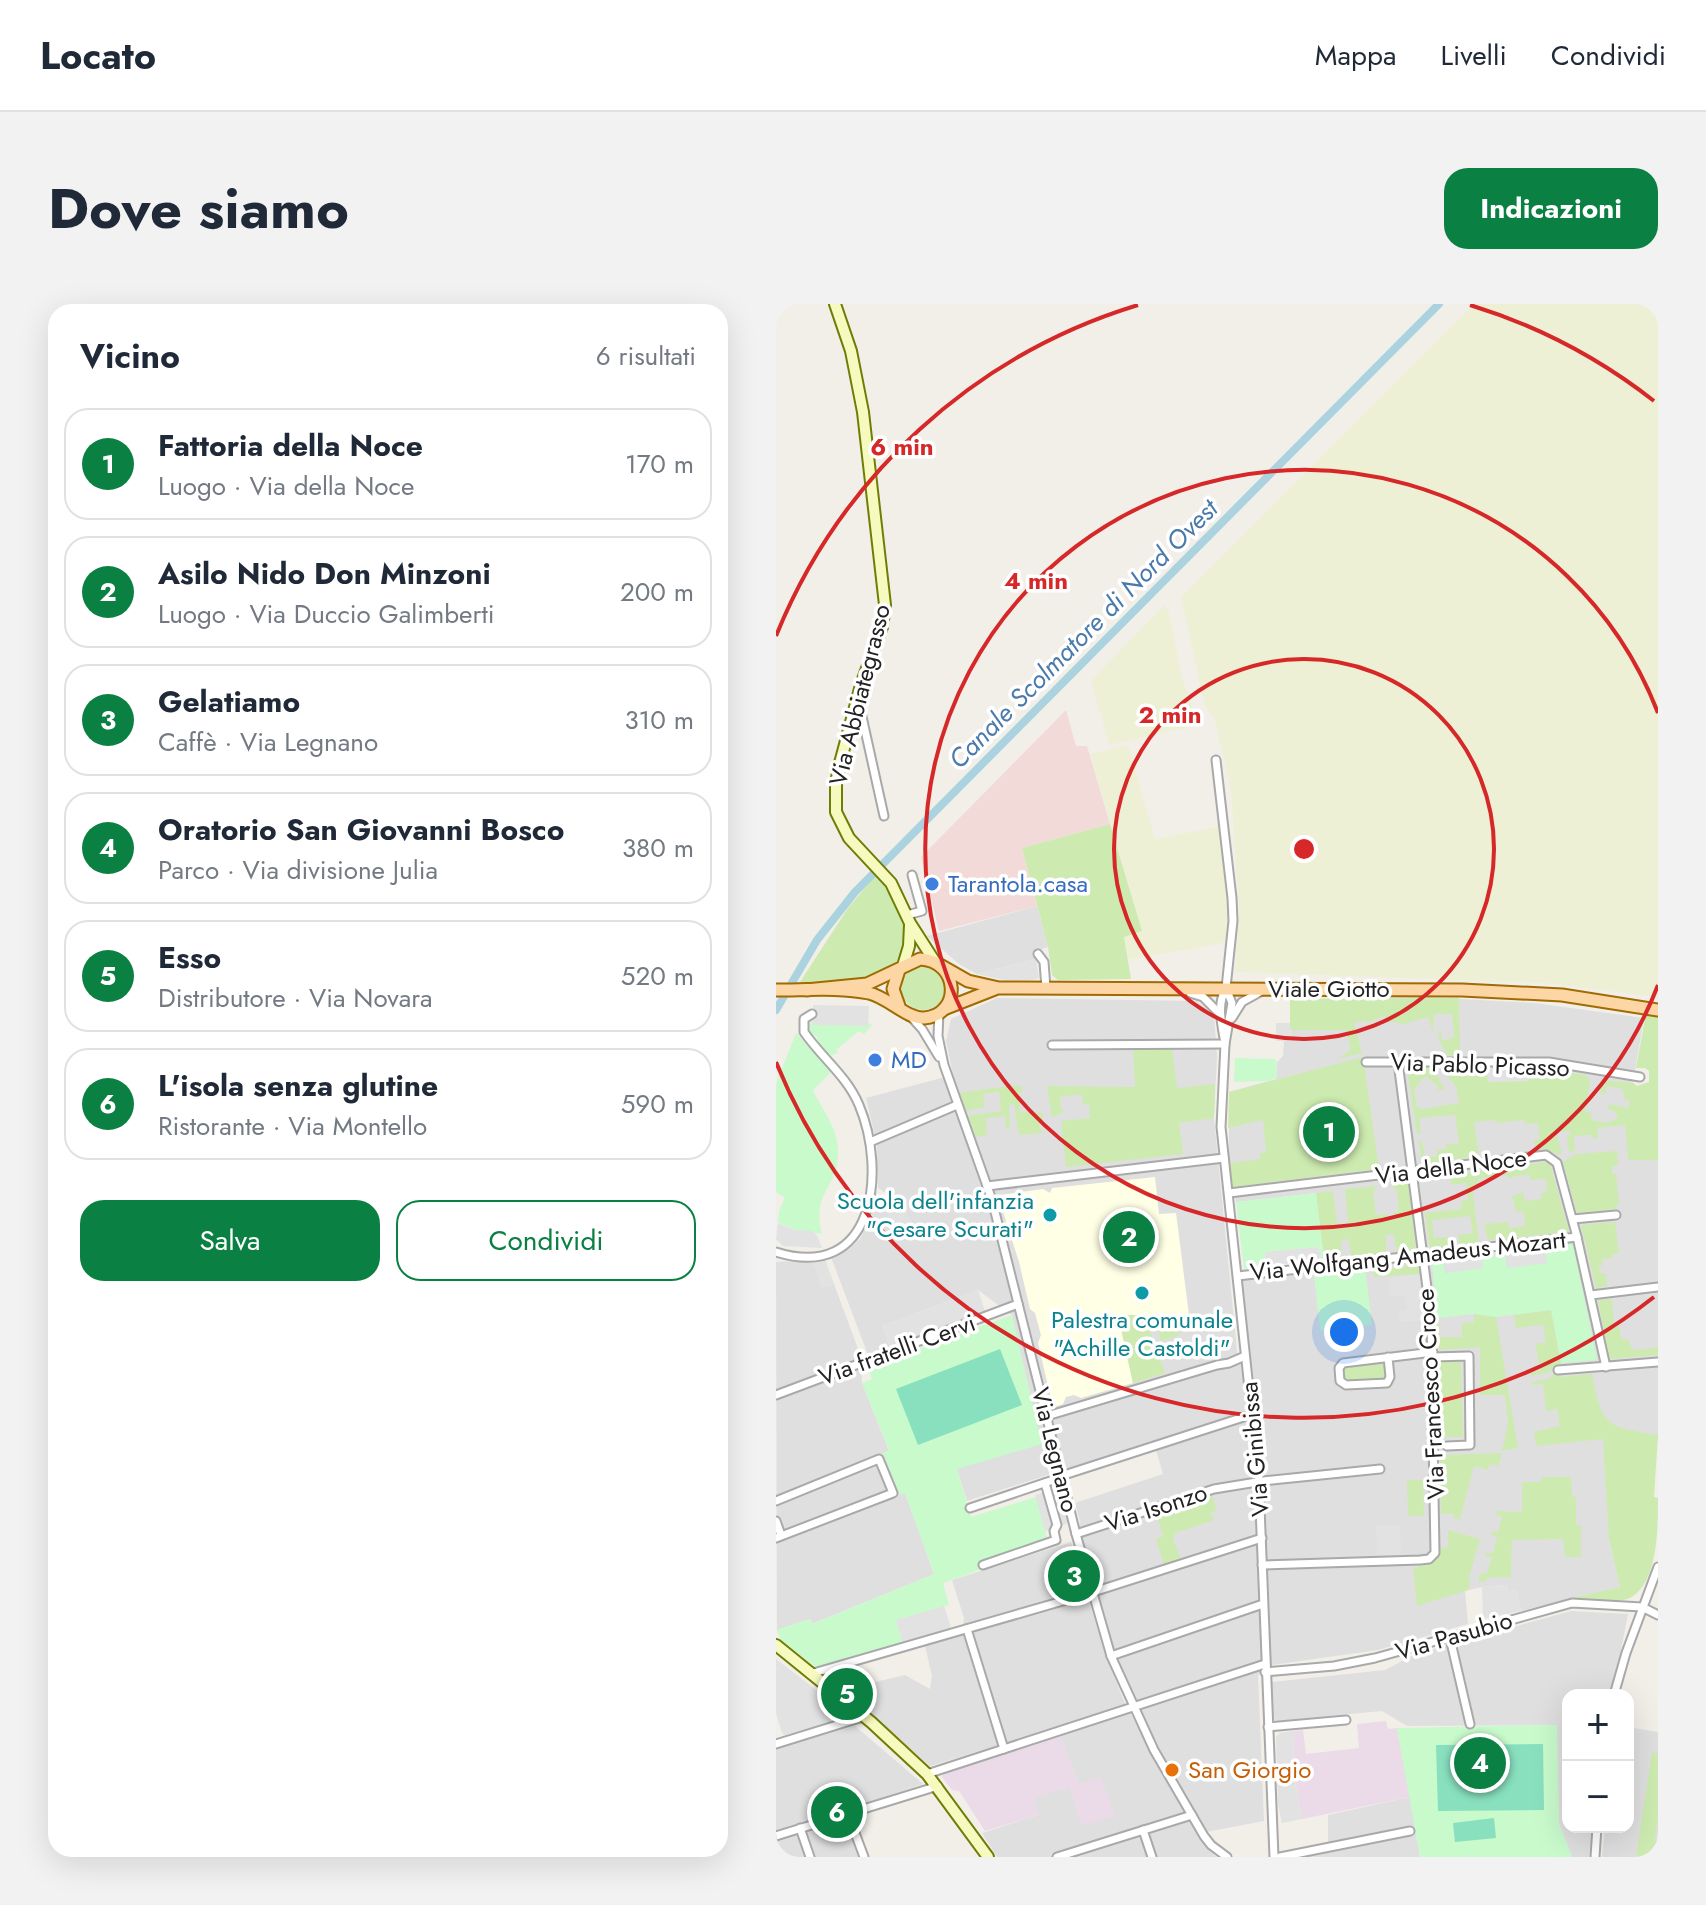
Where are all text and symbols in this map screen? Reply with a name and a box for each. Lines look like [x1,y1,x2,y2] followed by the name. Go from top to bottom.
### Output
[40,28,156,83] text: Locato
[1315,35,1396,76] text: Mappa
[1440,35,1507,76] text: Livelli
[1551,35,1666,76] text: Condividi
[48,168,349,249] text: Dove siamo
[1444,168,1658,249] button: Indicazioni
[80,332,180,381] text: Vicino
[596,337,696,375] text: 6 risultati
[158,424,423,467] text: Fattoria della Noce
[870,429,934,464] text: 6 min
[101,445,115,483] text: 1
[625,445,694,483] text: 170 m
[158,467,414,505] text: Luogo · Via della Noce
[940,489,1228,777] water label: Canale Scolmatore di Nord Ovest
[158,552,491,595] text: Asilo Nido Don Minzoni
[1004,563,1068,598] text: 4 min
[99,573,117,611] text: 2
[620,573,694,611] text: 200 m
[158,595,494,633] text: Luogo · Via Duccio Galimberti
[820,600,899,789] street label: Via Abbiategrasso
[158,680,300,723] text: Gelatiamo
[1138,697,1202,732] text: 2 min
[100,701,116,739] text: 3
[624,701,694,739] text: 310 m
[158,723,378,761] text: Caffè · Via Legnano
[158,808,564,851] text: Oratorio San Giovanni Bosco
[99,829,117,867] text: 4
[622,829,694,867] text: 380 m
[1290,835,1318,863] centre of rings
[158,851,438,889] text: Parco · Via divisione Julia
[948,866,1088,901] place label: Tarantola.casa
[923,875,941,893] marker: Tarantola.casa
[158,936,221,979] text: Esso
[100,957,116,995] text: 5
[621,957,694,995] text: 520 m
[1268,971,1390,1006] street label: Viale Giotto
[158,979,433,1017] text: Distributore · Via Novara
[891,1042,927,1077] place label: MD
[1390,1044,1570,1085] street label: Via Pablo Picasso
[866,1051,884,1069] marker: MD
[158,1064,438,1107] text: L'isola senza glutine
[99,1085,117,1123] text: 6
[621,1085,694,1123] text: 590 m
[1303,1102,1355,1162] pin: 1
[158,1107,427,1145] text: Ristorante · Via Montello
[1373,1140,1529,1193] street label: Via della Noce
[837,1183,1034,1246] place label: Scuola dell'infanzia "Cesare Scurati"
[80,1200,380,1281] button: Salva
[396,1200,696,1281] button: Condividi
[1041,1206,1059,1224] marker: Scuola dell'infanzia "Cesare Scurati"
[1103,1207,1155,1267] pin: 2
[1248,1221,1568,1289] street label: Via Wolfgang Amadeus Mozart
[1133,1284,1151,1302] marker: Palestra comunale "Achille Castoldi"
[1407,1288,1454,1500] street label: Via Francesco Croce
[1051,1302,1233,1365] place label: Palestra comunale "Achille Castoldi"
[813,1305,980,1394] street label: Via fratelli Cervi
[1324,1312,1364,1352] your location
[1231,1380,1278,1518] street label: Via Ginibissa
[1023,1384,1088,1516] street label: Via Legnano
[1100,1475,1212,1541] street label: Via Isonzo
[1048,1546,1100,1606] pin: 3
[1391,1602,1516,1669] street label: Via Pasubio
[821,1664,873,1724] pin: 5
[1562,1689,1634,1833] map controls
[1562,1689,1634,1761] button: +
[1454,1733,1506,1793] pin: 4
[1188,1752,1311,1787] place label: San Giorgio
[1163,1761,1181,1779] marker: San Giorgio
[1562,1761,1634,1833] button: −
[811,1782,863,1842] pin: 6

